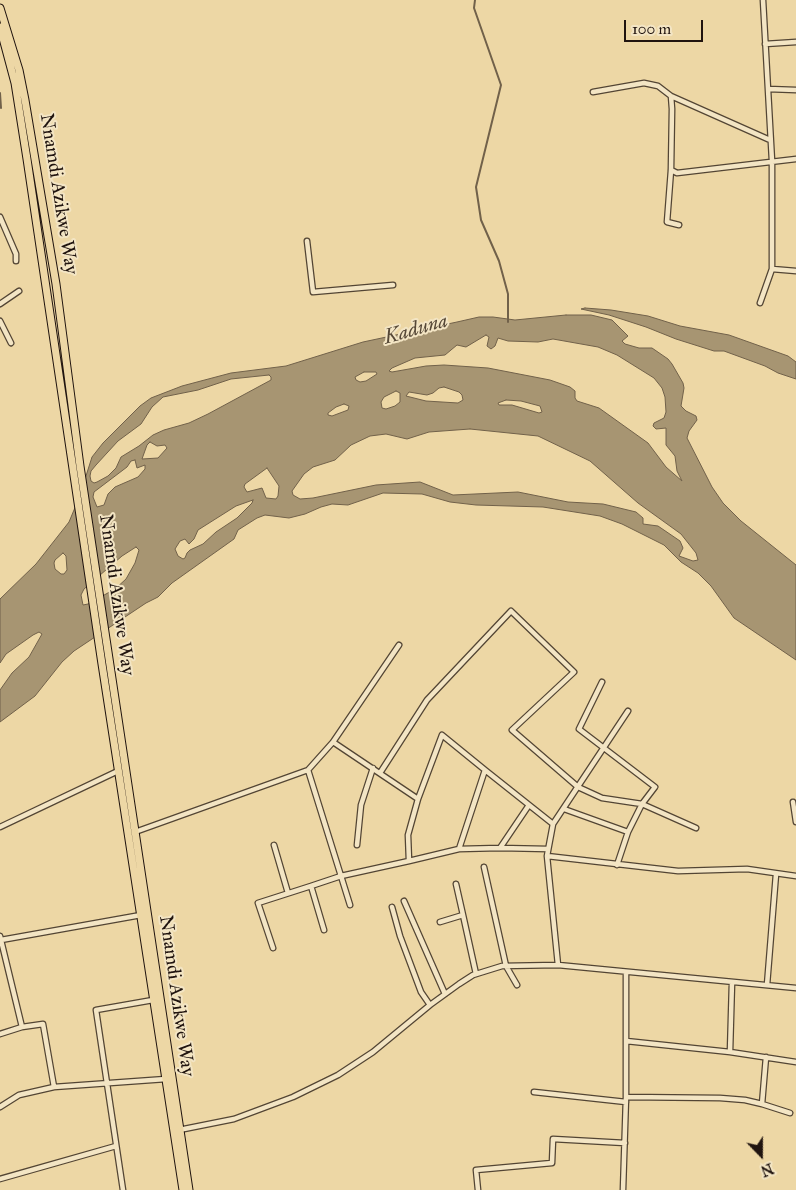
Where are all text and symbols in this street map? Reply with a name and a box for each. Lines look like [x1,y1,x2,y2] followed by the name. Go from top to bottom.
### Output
[626,10,705,42] scale bar
[632,20,671,38] text: 100 m
[34,112,82,276] street label: Nnamdi Azikwe Way
[381,309,451,351] water label: Kaduna
[93,513,139,677] street label: Nnamdi Azikwe Way
[153,914,199,1078] street label: Nnamdi Azikwe Way
[736,1130,786,1180] north arrow
[758,1159,775,1179] text: N

